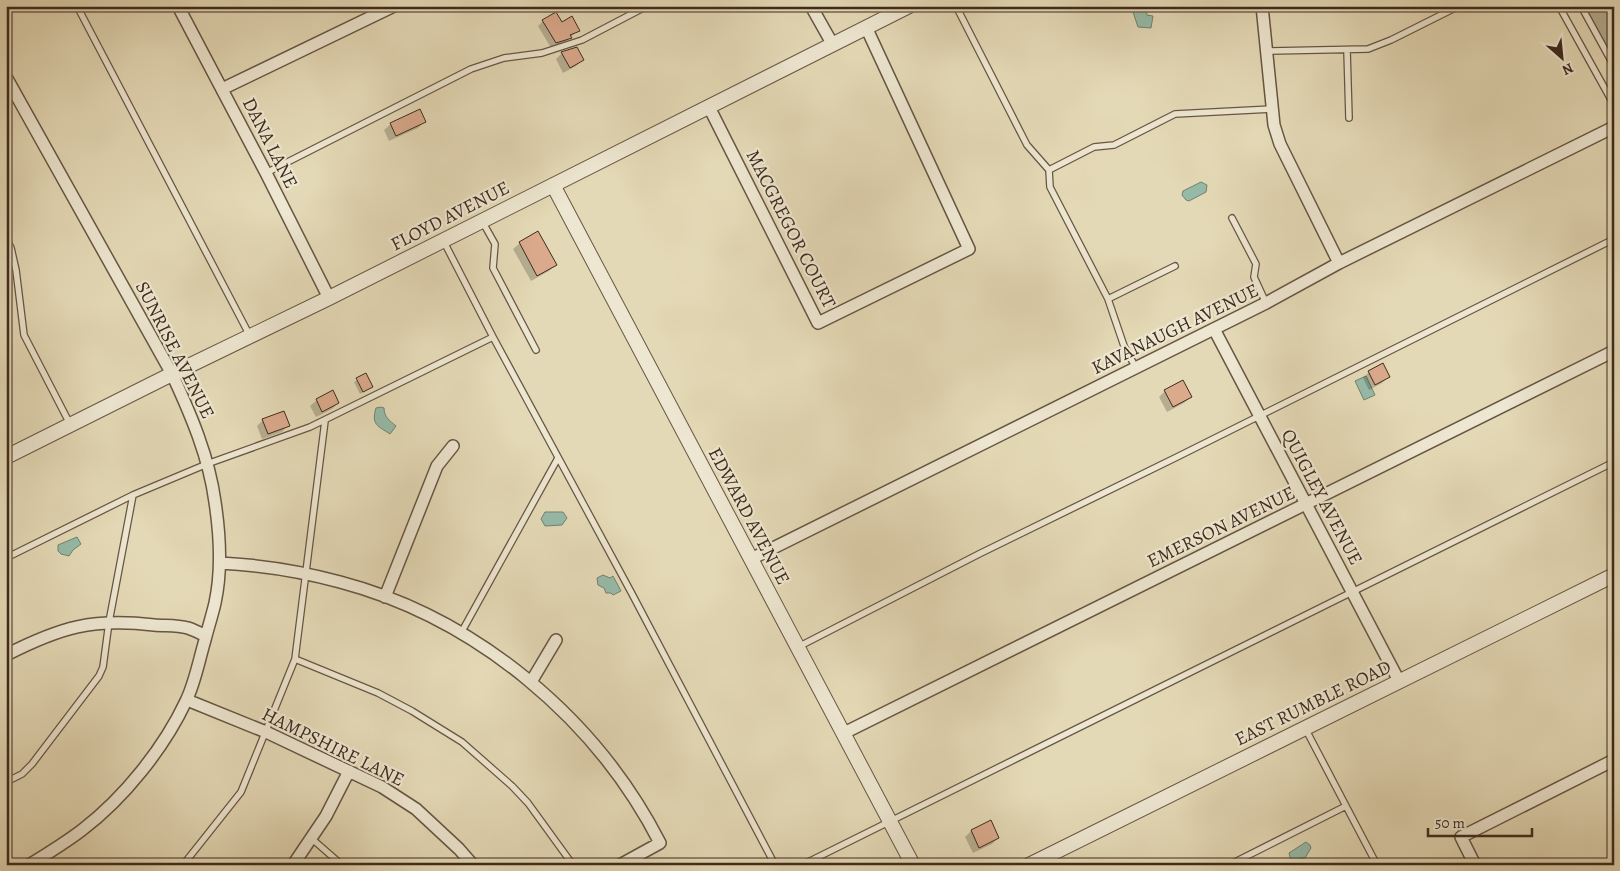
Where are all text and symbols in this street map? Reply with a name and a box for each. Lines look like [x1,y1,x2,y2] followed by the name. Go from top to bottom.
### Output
[1538,32,1588,82] north arrow
[1559,58,1577,80] text: N
[236,93,304,193] street label: DANA LANE
[740,145,843,313] street label: MACGREGOR COURT
[386,175,514,257] street label: FLOYD AVENUE
[129,277,221,423] street label: SUNRISE AVENUE
[1087,277,1263,381] street label: KAVANAUGH AVENUE
[1275,424,1369,570] street label: QUIGLEY AVENUE
[702,443,796,589] street label: EDWARD AVENUE
[1143,480,1299,574] street label: EMERSON AVENUE
[1230,654,1396,752] street label: EAST RUMBLE ROAD
[257,701,409,793] street label: HAMPSHIRE LANE
[1428,806,1531,838] scale bar
[1435,813,1465,833] text: 50 m

